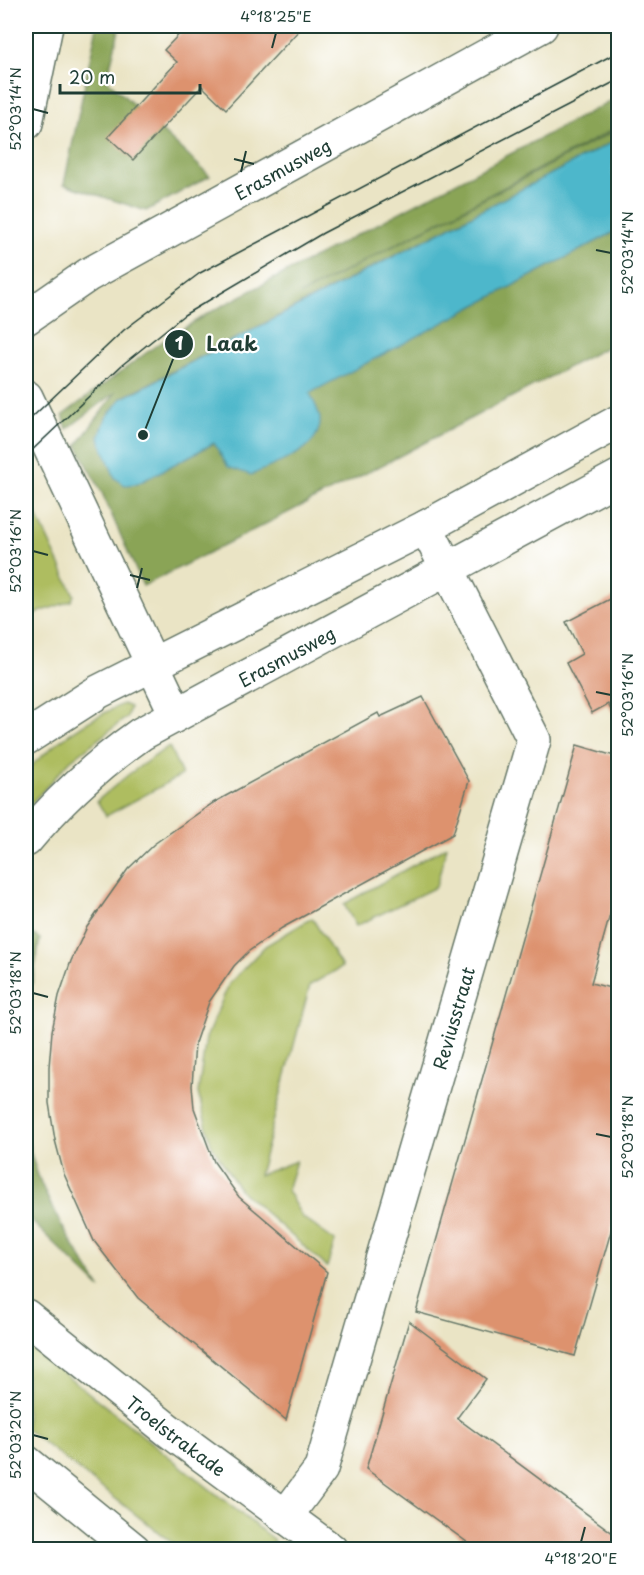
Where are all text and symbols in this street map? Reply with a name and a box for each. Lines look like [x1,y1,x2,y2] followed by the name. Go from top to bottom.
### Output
[240,4,312,27] text: 4°18'25"E
[60,57,200,95] scale bar
[69,63,115,90] text: 20 m
[3,67,26,151] text: 52°03'14"N
[229,131,335,206] street label: Erasmusweg
[615,211,638,295] text: 52°03'14"N
[164,325,270,363] callout: Laak
[206,328,258,358] text: Laak
[175,329,184,356] text: 1
[3,509,26,593] text: 52°03'16"N
[233,618,340,693] street label: Erasmusweg
[615,653,638,737] text: 52°03'16"N
[3,951,26,1035] text: 52°03'18"N
[425,963,481,1073] street label: Reviusstraat
[615,1095,638,1179] text: 52°03'18"N
[121,1388,232,1482] street label: Troelstrakade
[3,1391,26,1479] text: 52°03'20"N
[545,1546,617,1569] text: 4°18'20"E

